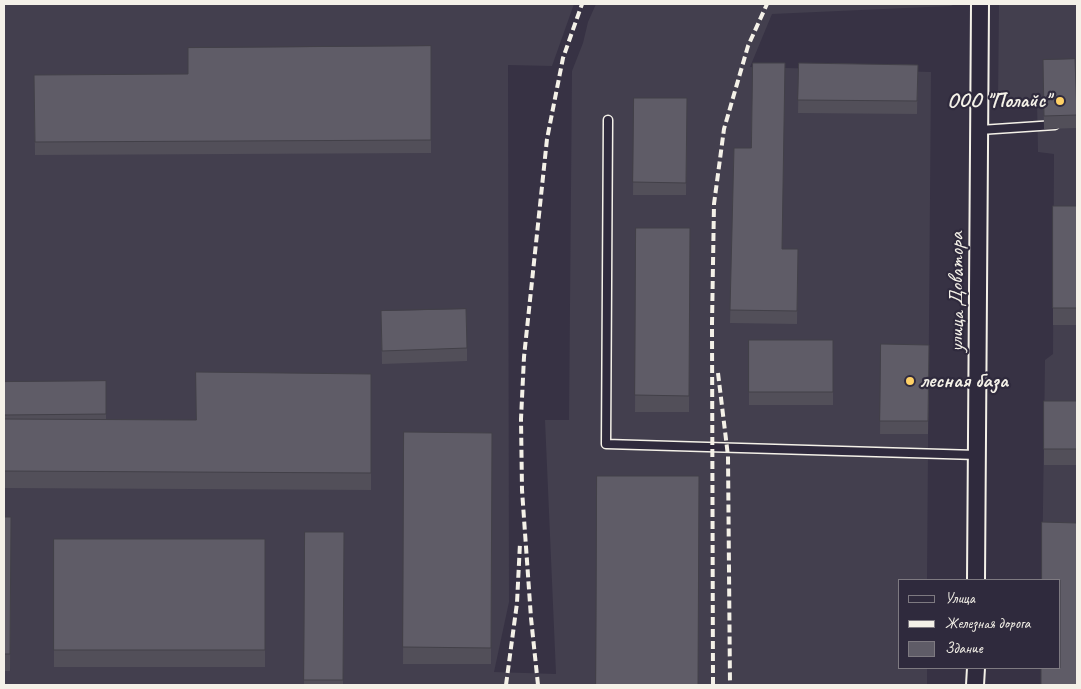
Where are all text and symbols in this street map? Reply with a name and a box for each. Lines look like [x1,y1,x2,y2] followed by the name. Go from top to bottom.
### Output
[947,88,1050,114] place label: ООО "Полайс"
[1054,95,1066,107] marker: ООО "Полайс"
[944,232,970,352] street label: улица Доватора
[920,368,1008,394] place label: лесная база
[904,375,916,387] marker: лесная база
[898,579,1061,669] legend
[945,589,975,608] text: Улица
[945,614,1030,633] text: Железная дорога
[945,639,983,658] text: Здание

